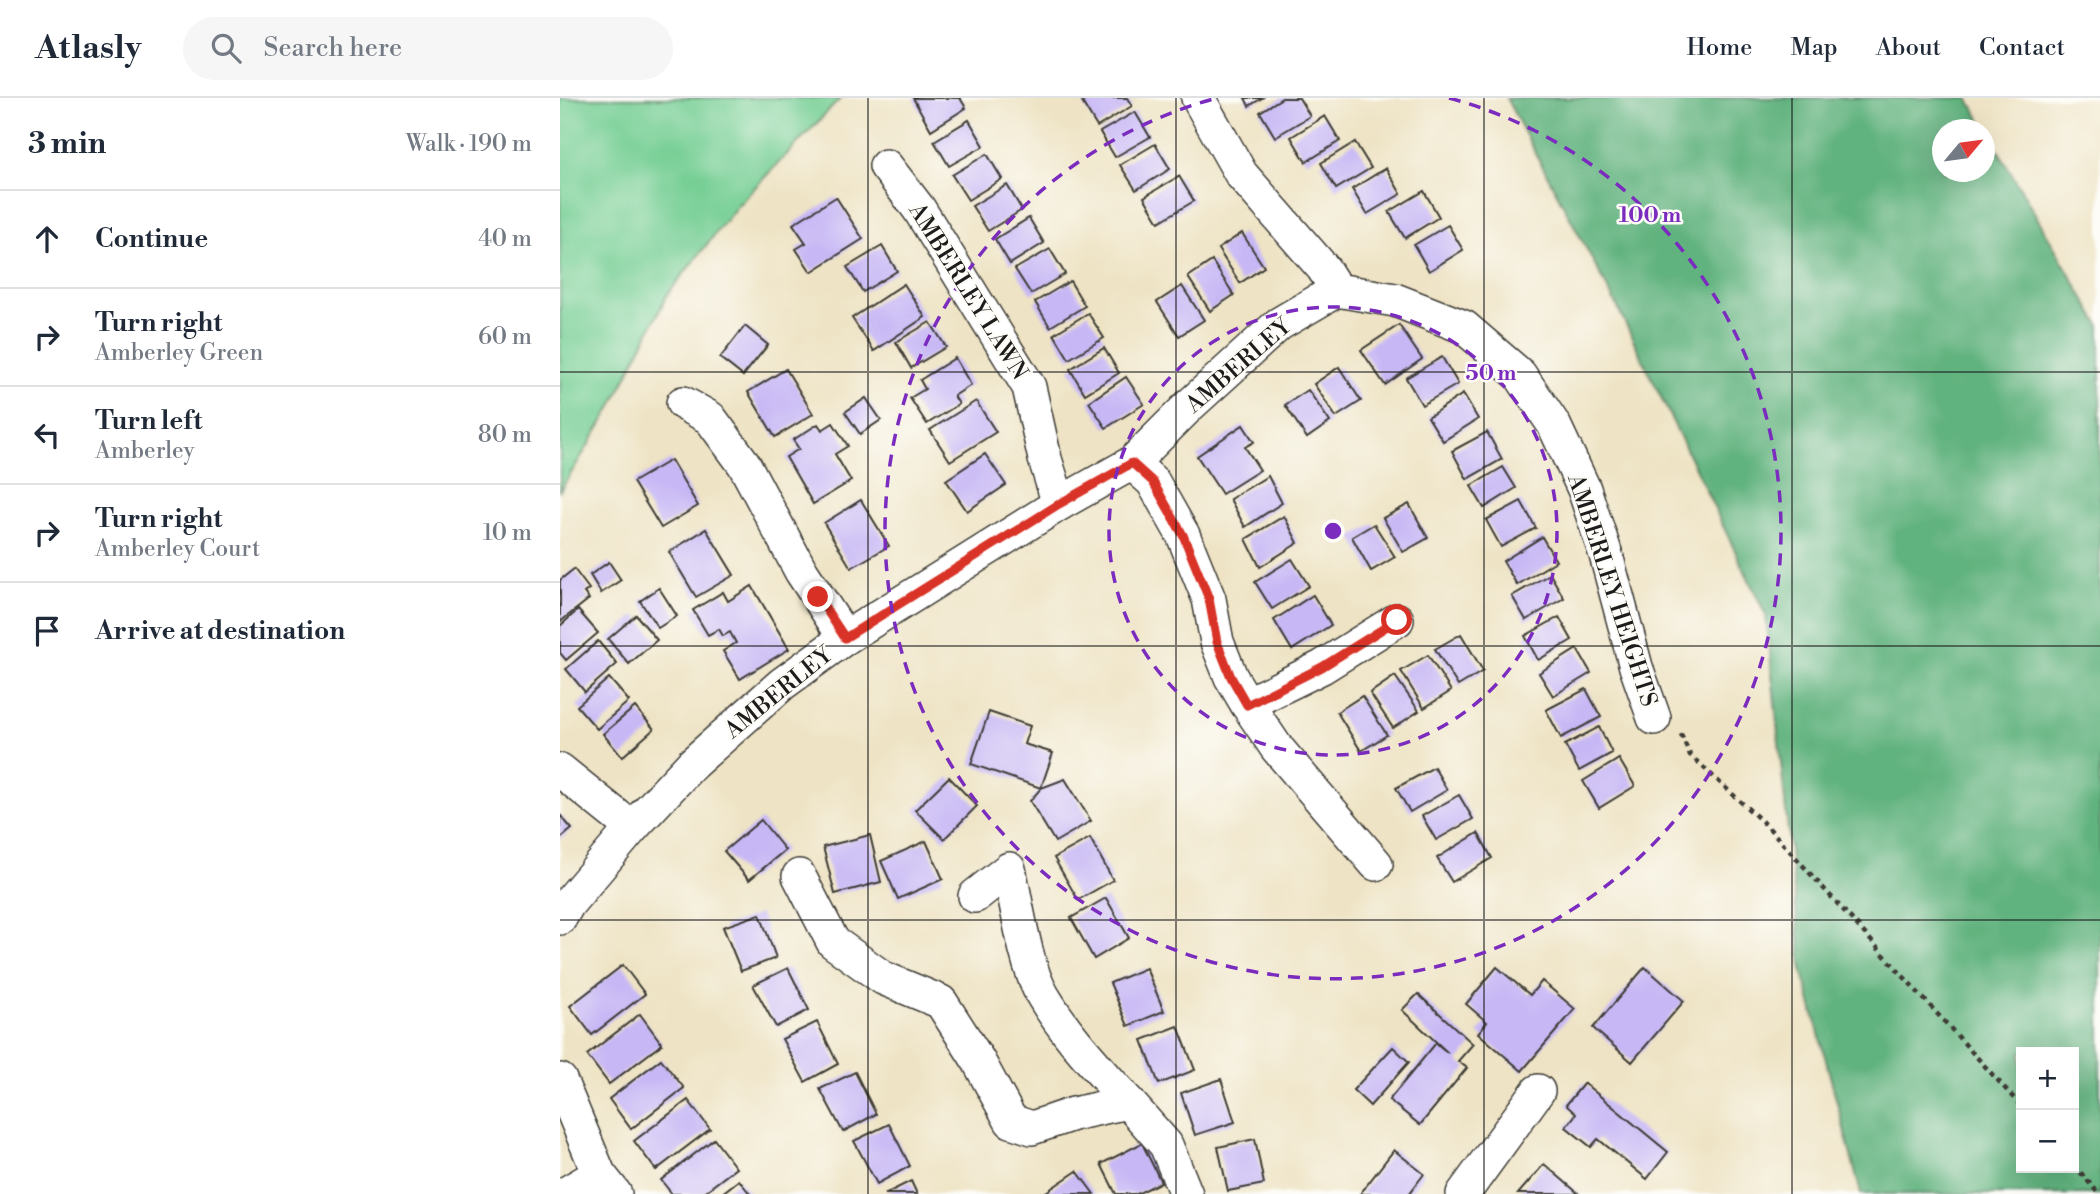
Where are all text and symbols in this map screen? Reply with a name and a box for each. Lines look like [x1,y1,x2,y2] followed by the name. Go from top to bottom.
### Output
[183,17,673,80] search box
[35,28,141,69] text: Atlasly
[207,29,245,67] icon: search
[263,32,402,64] text: Search here
[1687,33,1752,63] text: Home
[1790,33,1838,63] text: Map
[1876,33,1941,63] text: About
[1979,33,2065,63] text: Contact
[1932,119,1995,182] north arrow
[28,125,106,163] text: 3 min
[406,130,532,158] text: Walk · 190 m
[902,197,1034,385] street label: AMBERLEY LAWN
[1619,203,1681,229] text: 100 m
[28,220,66,258] icon: ahead
[95,223,208,255] text: Continue
[478,225,532,253] text: 40 m
[95,307,223,339] text: Turn right
[1180,311,1298,420] street label: AMBERLEY
[28,318,66,356] icon: right
[478,323,532,351] text: 60 m
[95,339,263,367] text: Amberley Green
[1466,361,1516,387] text: 50 m
[95,405,203,437] text: Turn left
[28,416,66,454] icon: left
[478,421,532,449] text: 80 m
[95,437,195,465] text: Amberley
[1561,470,1663,710] street label: AMBERLEY HEIGHTS
[95,503,223,535] text: Turn right
[28,514,66,552] icon: right
[483,519,532,547] text: 10 m
[1321,519,1345,543] centre of rings
[95,535,260,563] text: Amberley Court
[802,581,833,612] route end
[1381,604,1412,635] route start
[28,612,66,650] icon: arrive
[95,615,345,647] text: Arrive at destination
[718,640,840,745] street label: AMBERLEY
[2016,1047,2079,1173] map controls
[2016,1047,2079,1110] button: +
[2016,1110,2079,1173] button: −

